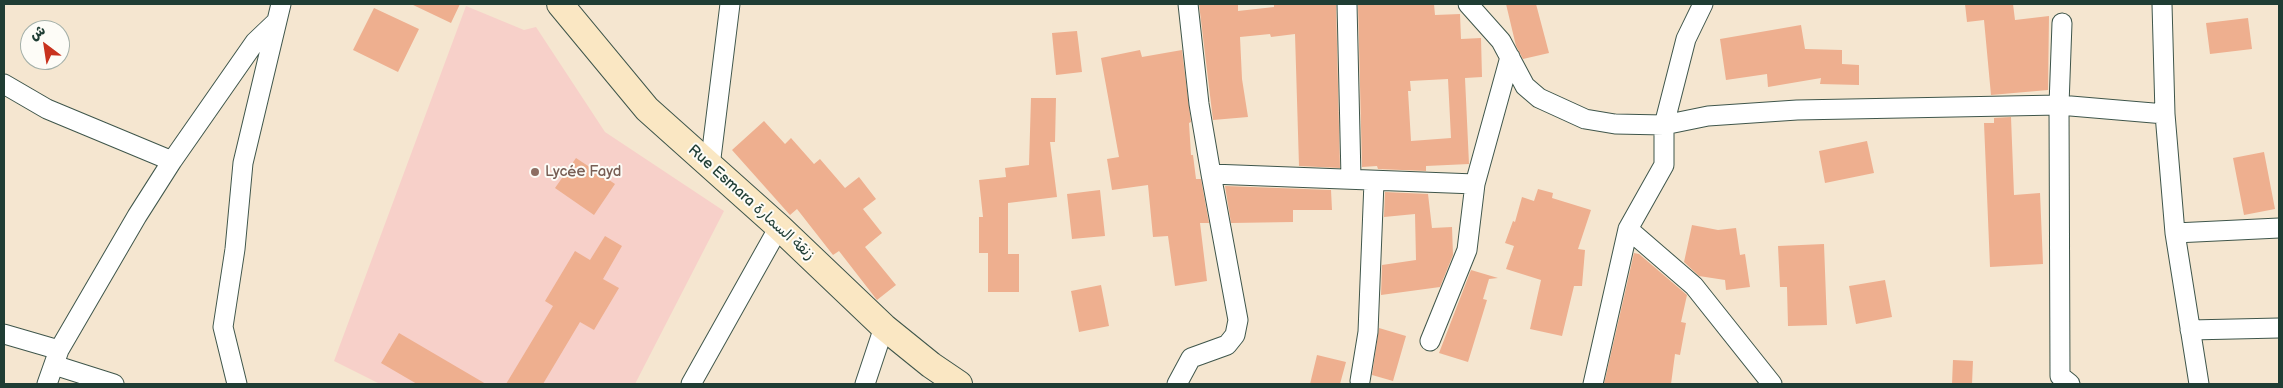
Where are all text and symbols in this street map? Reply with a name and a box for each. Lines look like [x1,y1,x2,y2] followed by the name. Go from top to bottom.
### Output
[20,20,70,70] north arrow
[27,21,49,44] text: ش
[684,141,818,265] street label: Rue Esmara زنقة السمارة
[545,163,621,181] place label: Lycée Fayd
[529,166,541,178] marker: Lycée Fayd

